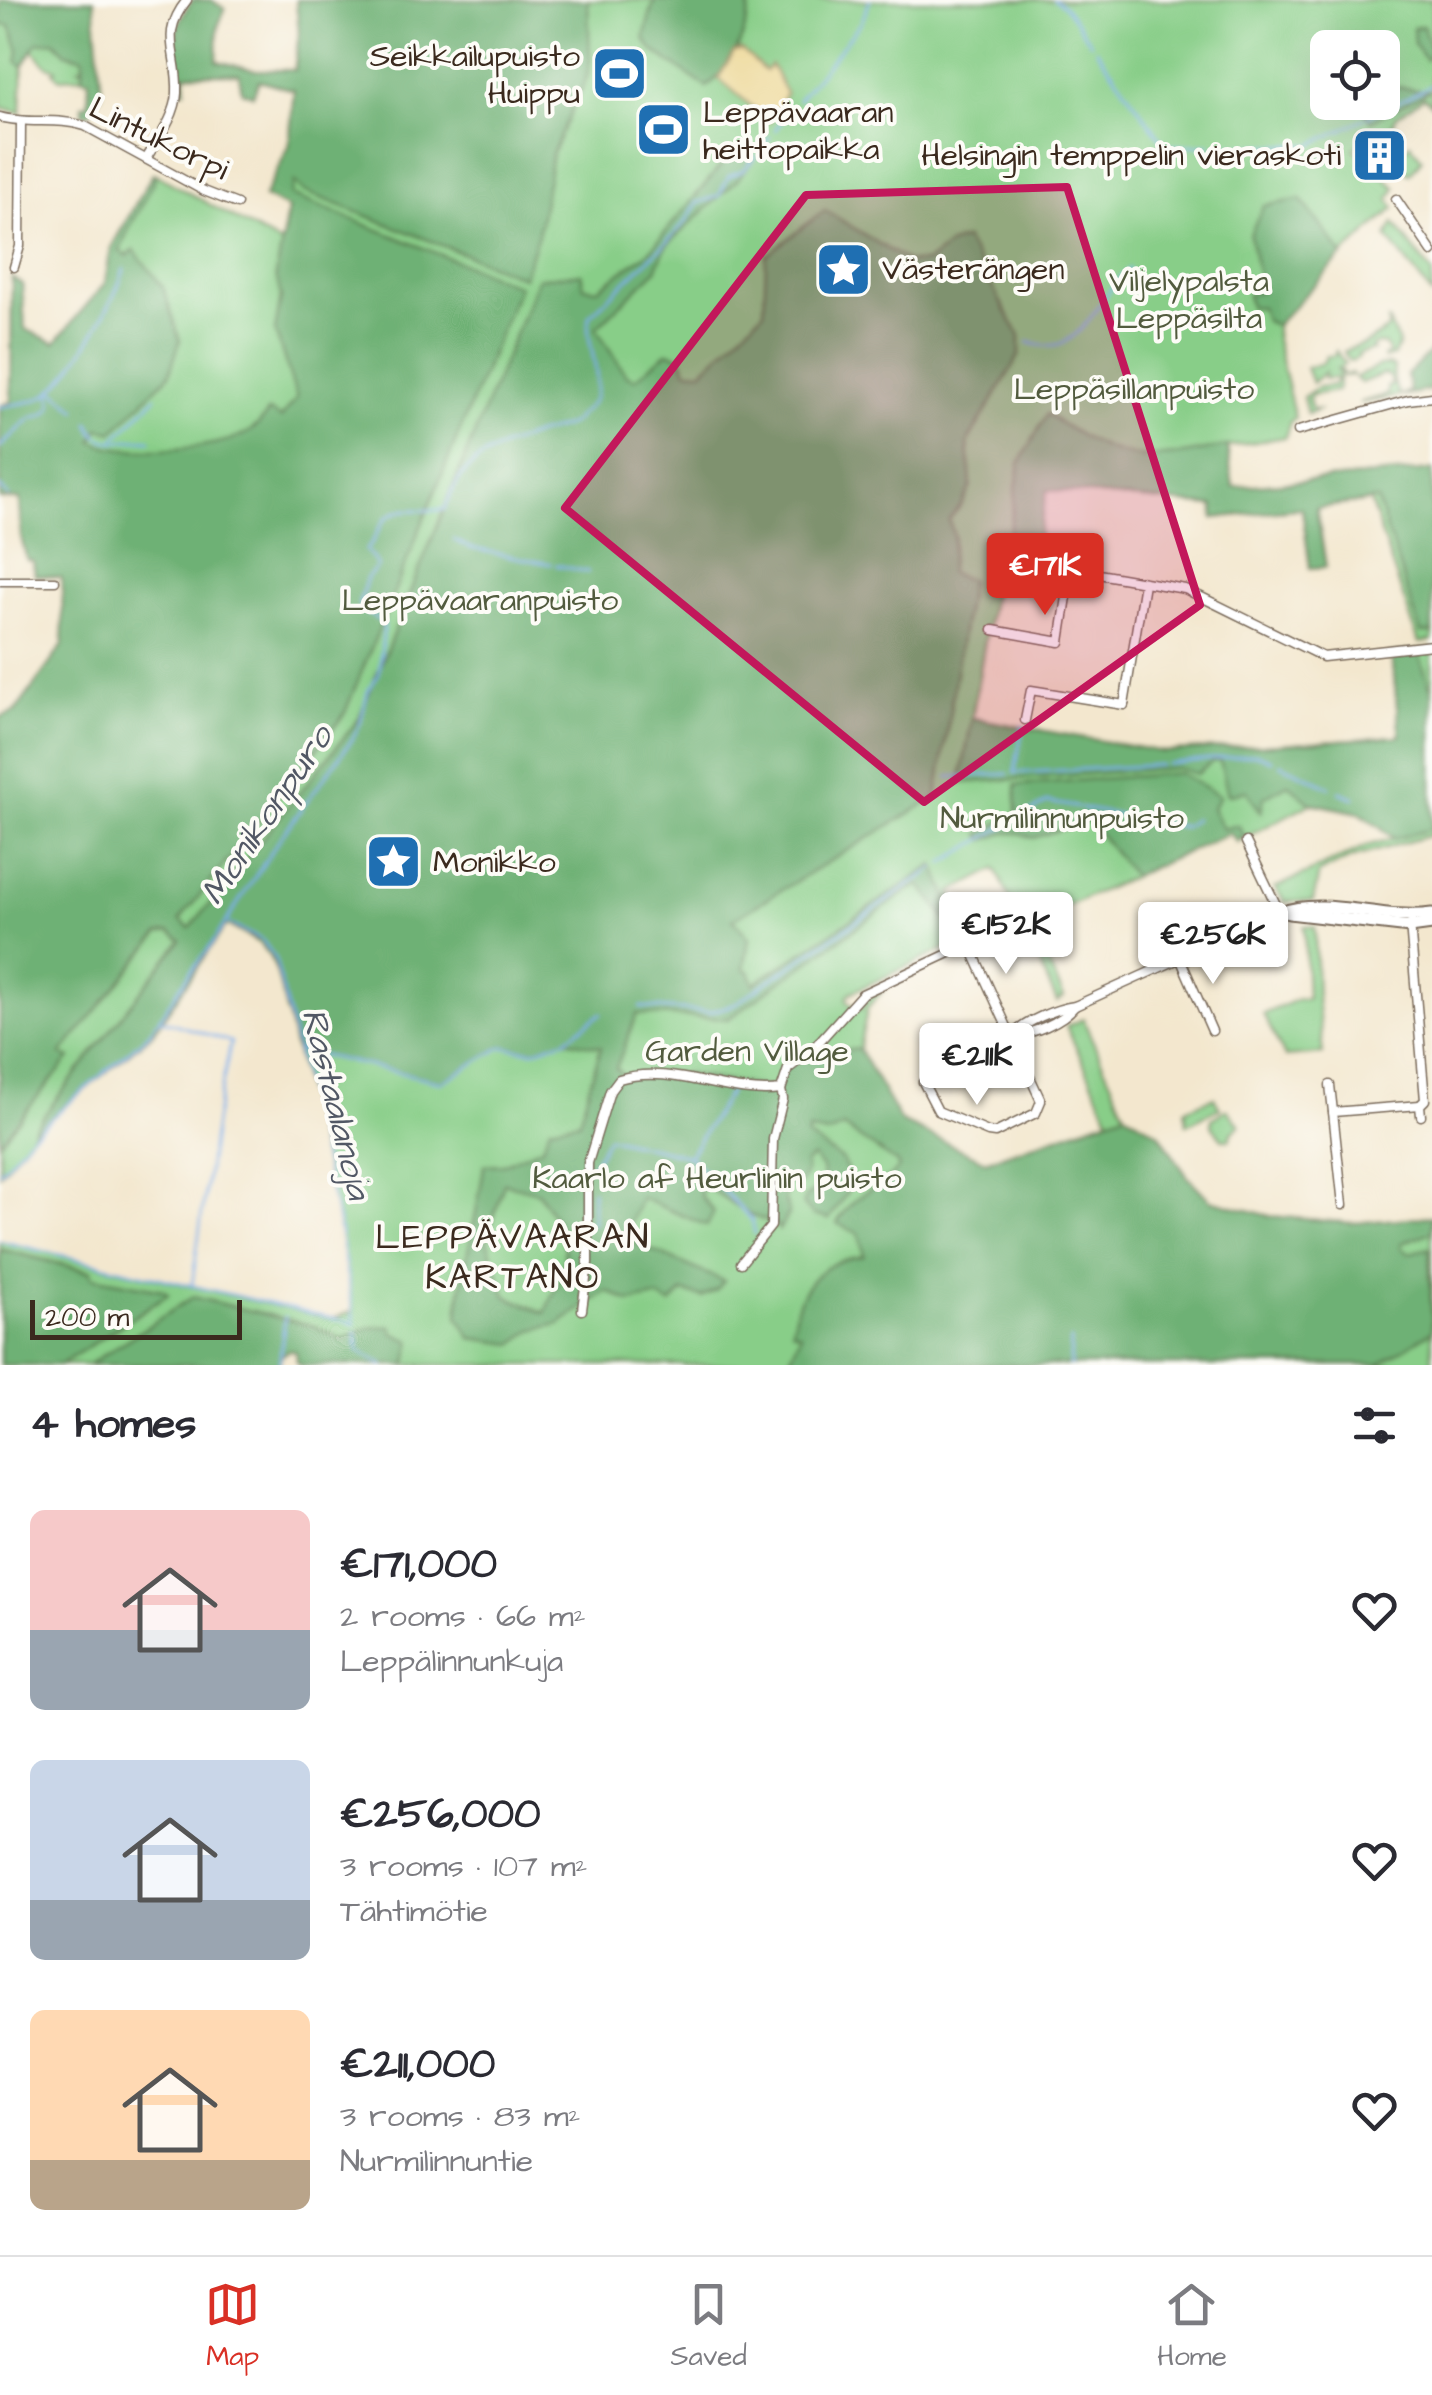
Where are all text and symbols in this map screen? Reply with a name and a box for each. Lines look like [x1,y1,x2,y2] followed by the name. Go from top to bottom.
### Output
[1310,30,1400,120] map controls
[1310,30,1400,120] button: locate
[370,34,580,116] place label: Seikkailupuisto Huippu
[589,44,649,104] sports icon: Seikkailupuisto Huippu
[82,86,236,192] street label: Lintukorpi
[703,90,893,172] place label: Leppävaaran heittopaikka
[634,100,694,160] sports icon: Leppävaaran heittopaikka
[1350,125,1410,185] building icon: Helsingin temppelin vieraskoti
[921,133,1341,178] place label: Helsingin temppelin vieraskoti
[813,239,873,299] place icon: Västerängen
[882,247,1064,292] place label: Västerängen
[1109,259,1269,341] park label: Viljelypalsta Leppäsilta
[1014,367,1254,412] park label: Leppäsillanpuisto
[975,533,1115,618] pin: €171K
[1009,543,1081,588] text: €171K
[342,578,618,623] park label: Leppävaaranpuisto
[189,714,346,914] water label: Monikonpuro
[940,796,1184,841] park label: Nurmilinnunpuisto
[364,832,424,892] place icon: Monikko
[433,840,556,885] place label: Monikko
[936,892,1076,977] pin: €152K
[961,902,1051,947] text: €152K
[1143,902,1283,987] pin: €256K
[1160,912,1266,957] text: €256K
[289,1004,384,1206] water label: Rastaalanoja
[907,1023,1047,1108] pin: €211K
[645,1029,849,1074] park label: Garden Village
[941,1033,1013,1078] text: €211K
[532,1156,902,1201] park label: Kaarlo af Heurlinin puisto
[375,1213,651,1302] district label: LEPPÄVAARAN KARTANO
[30,1295,242,1340] scale bar
[45,1298,129,1337] text: 200 m
[30,1396,196,1454] text: 4 homes
[1347,1398,1402,1453] icon: filters
[340,1536,497,1594] text: €171,000
[110,1550,230,1670] icon: home
[1347,1583,1402,1638] icon: heart
[340,1594,586,1639] text: 2 rooms · 66 m²
[340,1639,563,1684] text: Leppälinnunkuja
[340,1786,540,1844] text: €256,000
[110,1800,230,1920] icon: home
[1347,1833,1402,1888] icon: heart
[340,1844,588,1889] text: 3 rooms · 107 m²
[340,1889,488,1934] text: Tähtimötie
[340,2036,495,2094] text: €211,000
[110,2050,230,2170] icon: home
[1347,2083,1402,2138] icon: heart
[340,2094,581,2139] text: 3 rooms · 83 m²
[340,2139,533,2184] text: Nurmilinnuntie
[205,2277,260,2376] tab: Map
[671,2277,747,2376] tab: Saved
[1157,2277,1227,2376] tab: Home

